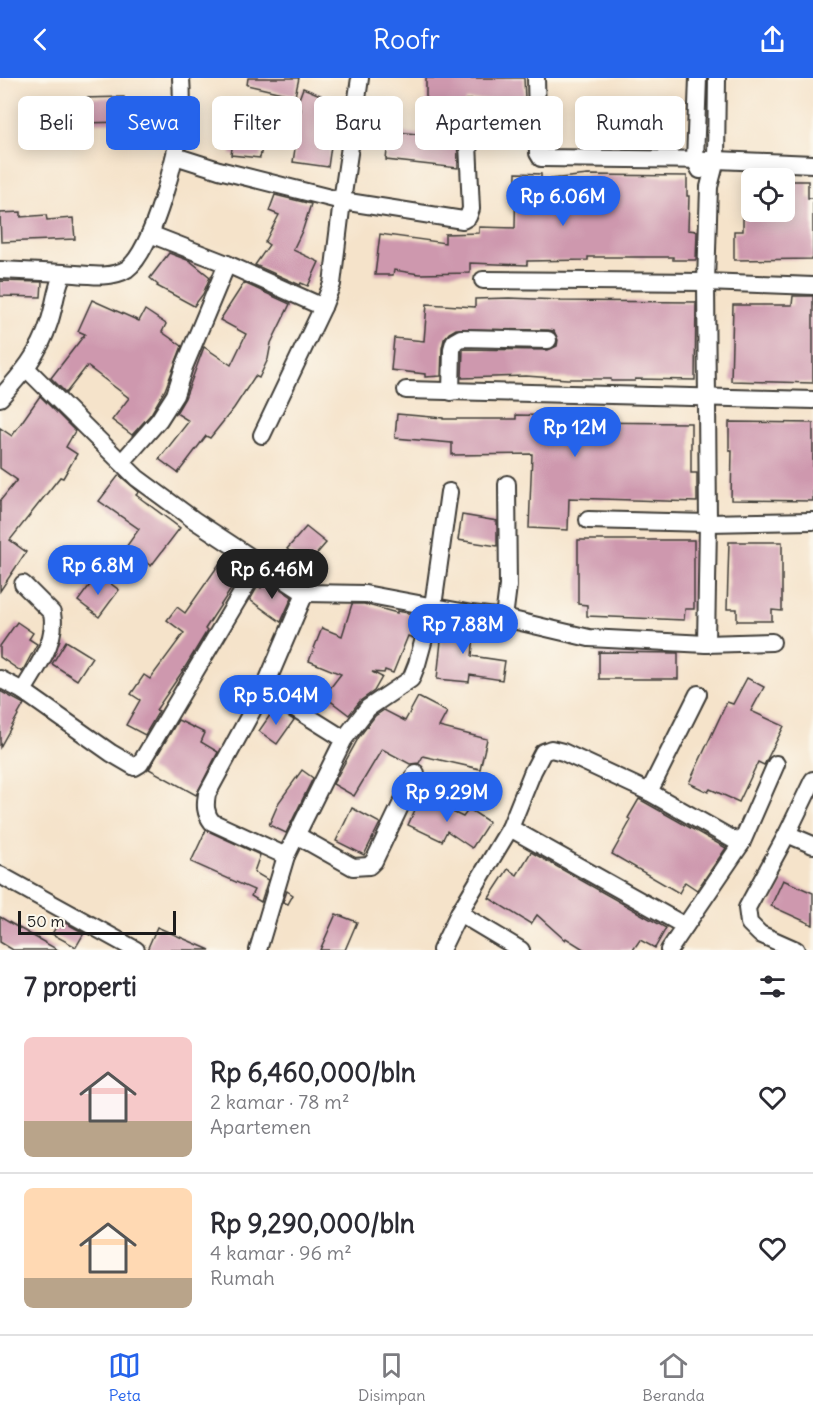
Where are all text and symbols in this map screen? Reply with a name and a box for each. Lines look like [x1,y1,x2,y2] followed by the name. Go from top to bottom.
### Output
[373,22,440,56] text: Roofr
[24,23,57,56] icon: back
[756,23,789,56] icon: share
[18,96,94,150] chip: Beli
[106,96,200,150] chip: Sewa
[212,96,302,150] chip: Filter
[314,96,403,150] chip: Baru
[415,96,563,150] chip: Apartemen
[575,96,685,150] chip: Rumah
[741,168,795,222] map controls
[741,168,795,222] button: locate
[501,176,625,227] pin: Rp 6.06M
[520,183,606,208] text: Rp 6.06M
[526,407,624,458] pin: Rp 12M
[543,414,607,439] text: Rp 12M
[43,545,153,596] pin: Rp 6.8M
[210,549,334,600] pin: Rp 6.46M
[62,552,134,577] text: Rp 6.8M
[230,556,314,581] text: Rp 6.46M
[401,604,525,655] pin: Rp 7.88M
[422,611,504,636] text: Rp 7.88M
[214,675,338,726] pin: Rp 5.04M
[233,682,319,707] text: Rp 5.04M
[385,772,509,823] pin: Rp 9.29M
[406,779,488,804] text: Rp 9.29M
[18,908,176,936] scale bar
[27,911,65,931] text: 50 m
[24,970,137,1003] text: 7 properti
[756,970,789,1003] icon: filters
[210,1056,416,1089] text: Rp 6,460,000/bln
[72,1061,144,1133] icon: home
[756,1081,789,1114] icon: heart
[210,1089,349,1114] text: 2 kamar · 78 m²
[210,1114,311,1139] text: Apartemen
[210,1207,415,1240] text: Rp 9,290,000/bln
[72,1212,144,1284] icon: home
[756,1232,789,1265] icon: heart
[210,1240,352,1265] text: 4 kamar · 96 m²
[210,1265,275,1290] text: Rumah
[108,1349,141,1405] tab: Peta
[358,1349,425,1405] tab: Disimpan
[642,1349,705,1405] tab: Beranda

